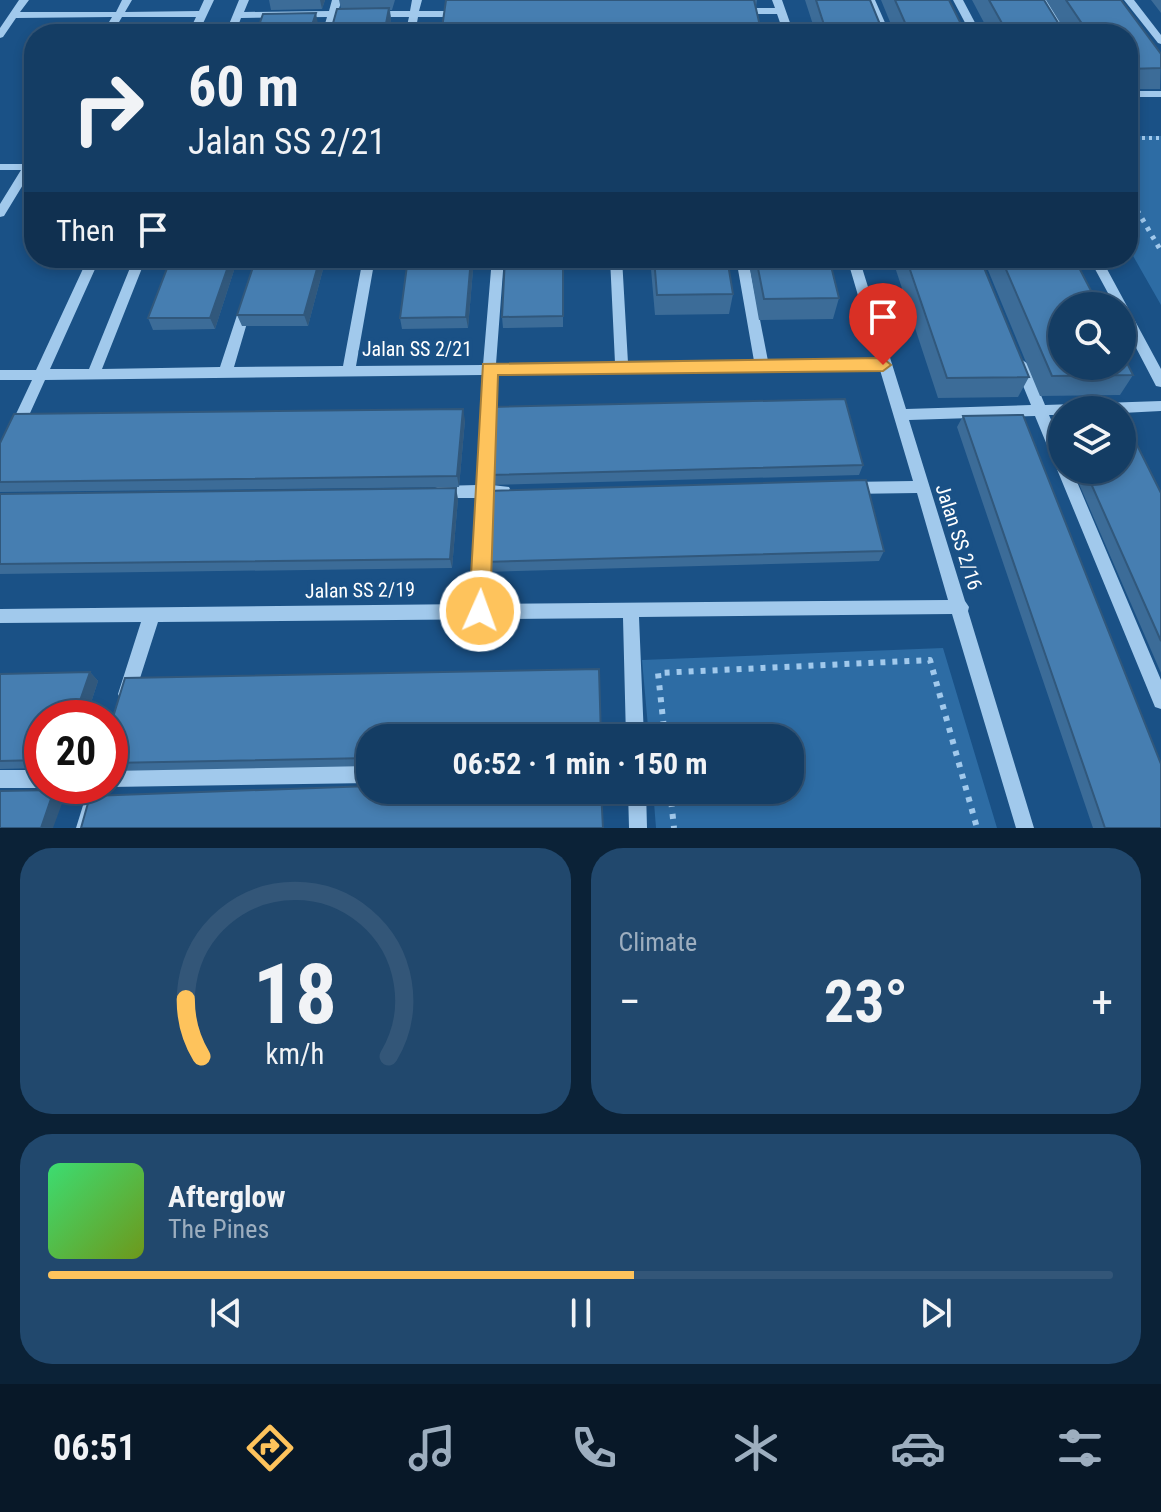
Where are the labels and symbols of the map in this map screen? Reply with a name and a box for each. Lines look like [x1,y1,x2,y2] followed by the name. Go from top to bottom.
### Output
[849,283,917,365] pin
[362,337,472,361] street label: Jalan SS 2/21
[931,481,987,593] street label: Jalan SS 2/16
[438,569,522,653] position arrow
[305,577,415,603] street label: Jalan SS 2/19
[24,700,128,804] speed limit sign: 20

